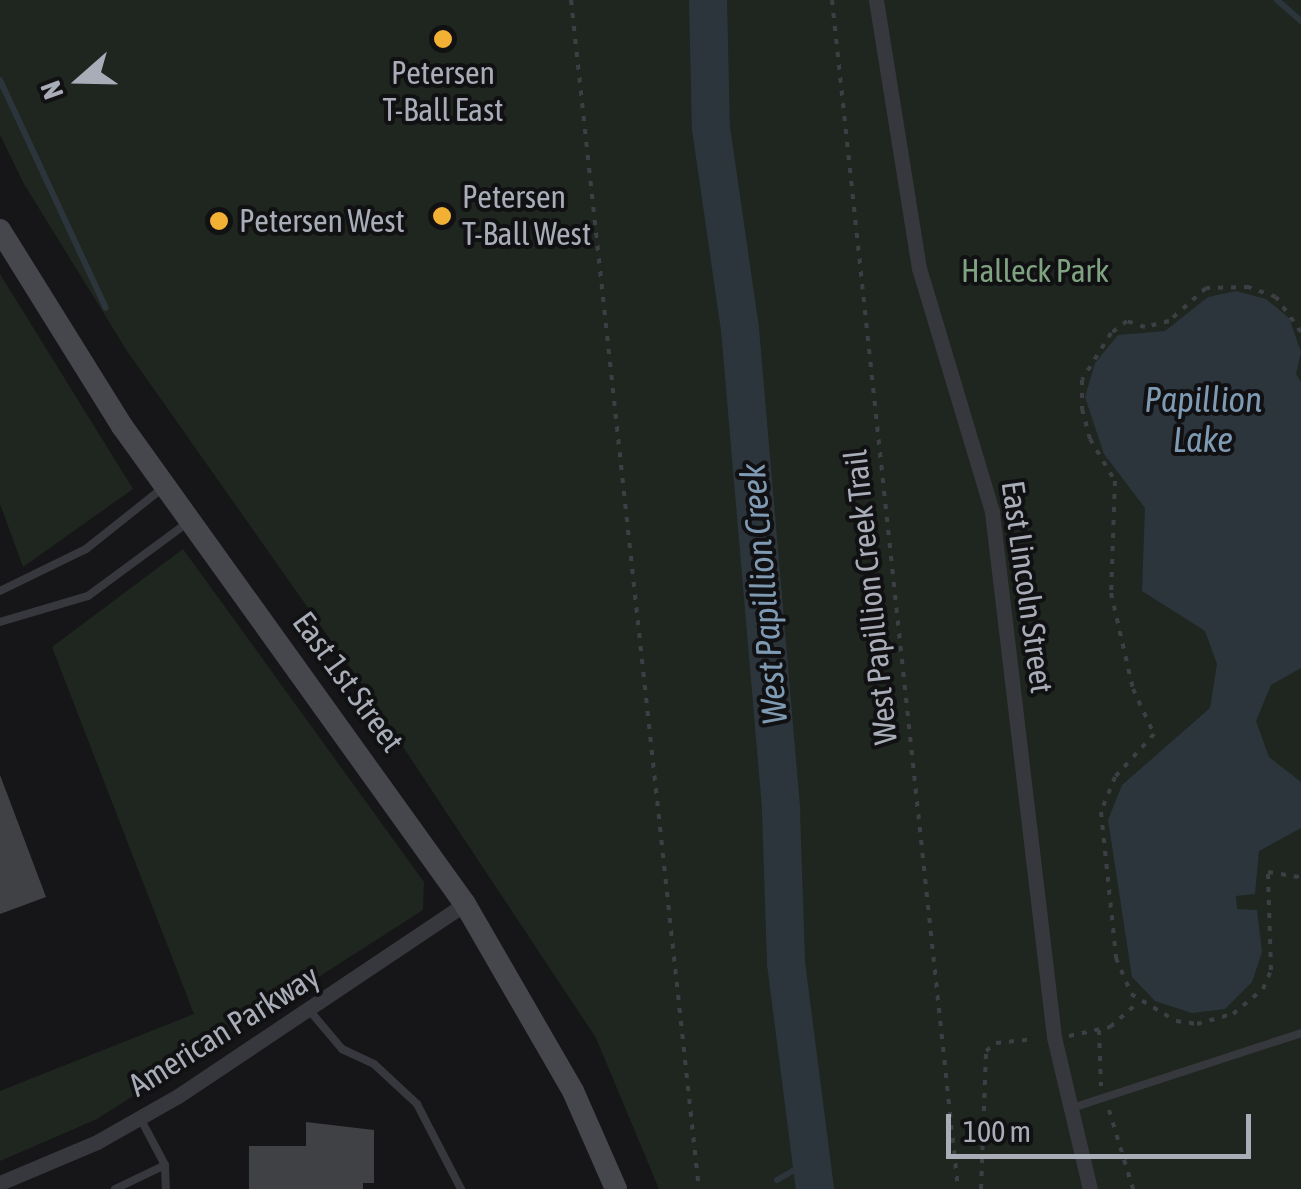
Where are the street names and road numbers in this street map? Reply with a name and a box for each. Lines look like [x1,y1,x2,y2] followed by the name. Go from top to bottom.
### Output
[836,448,906,746] street label: West Papillion Creek Trail
[993,478,1061,696] street label: East Lincoln Street
[284,605,412,759] street label: East 1st Street
[122,957,326,1105] street label: American Parkway

